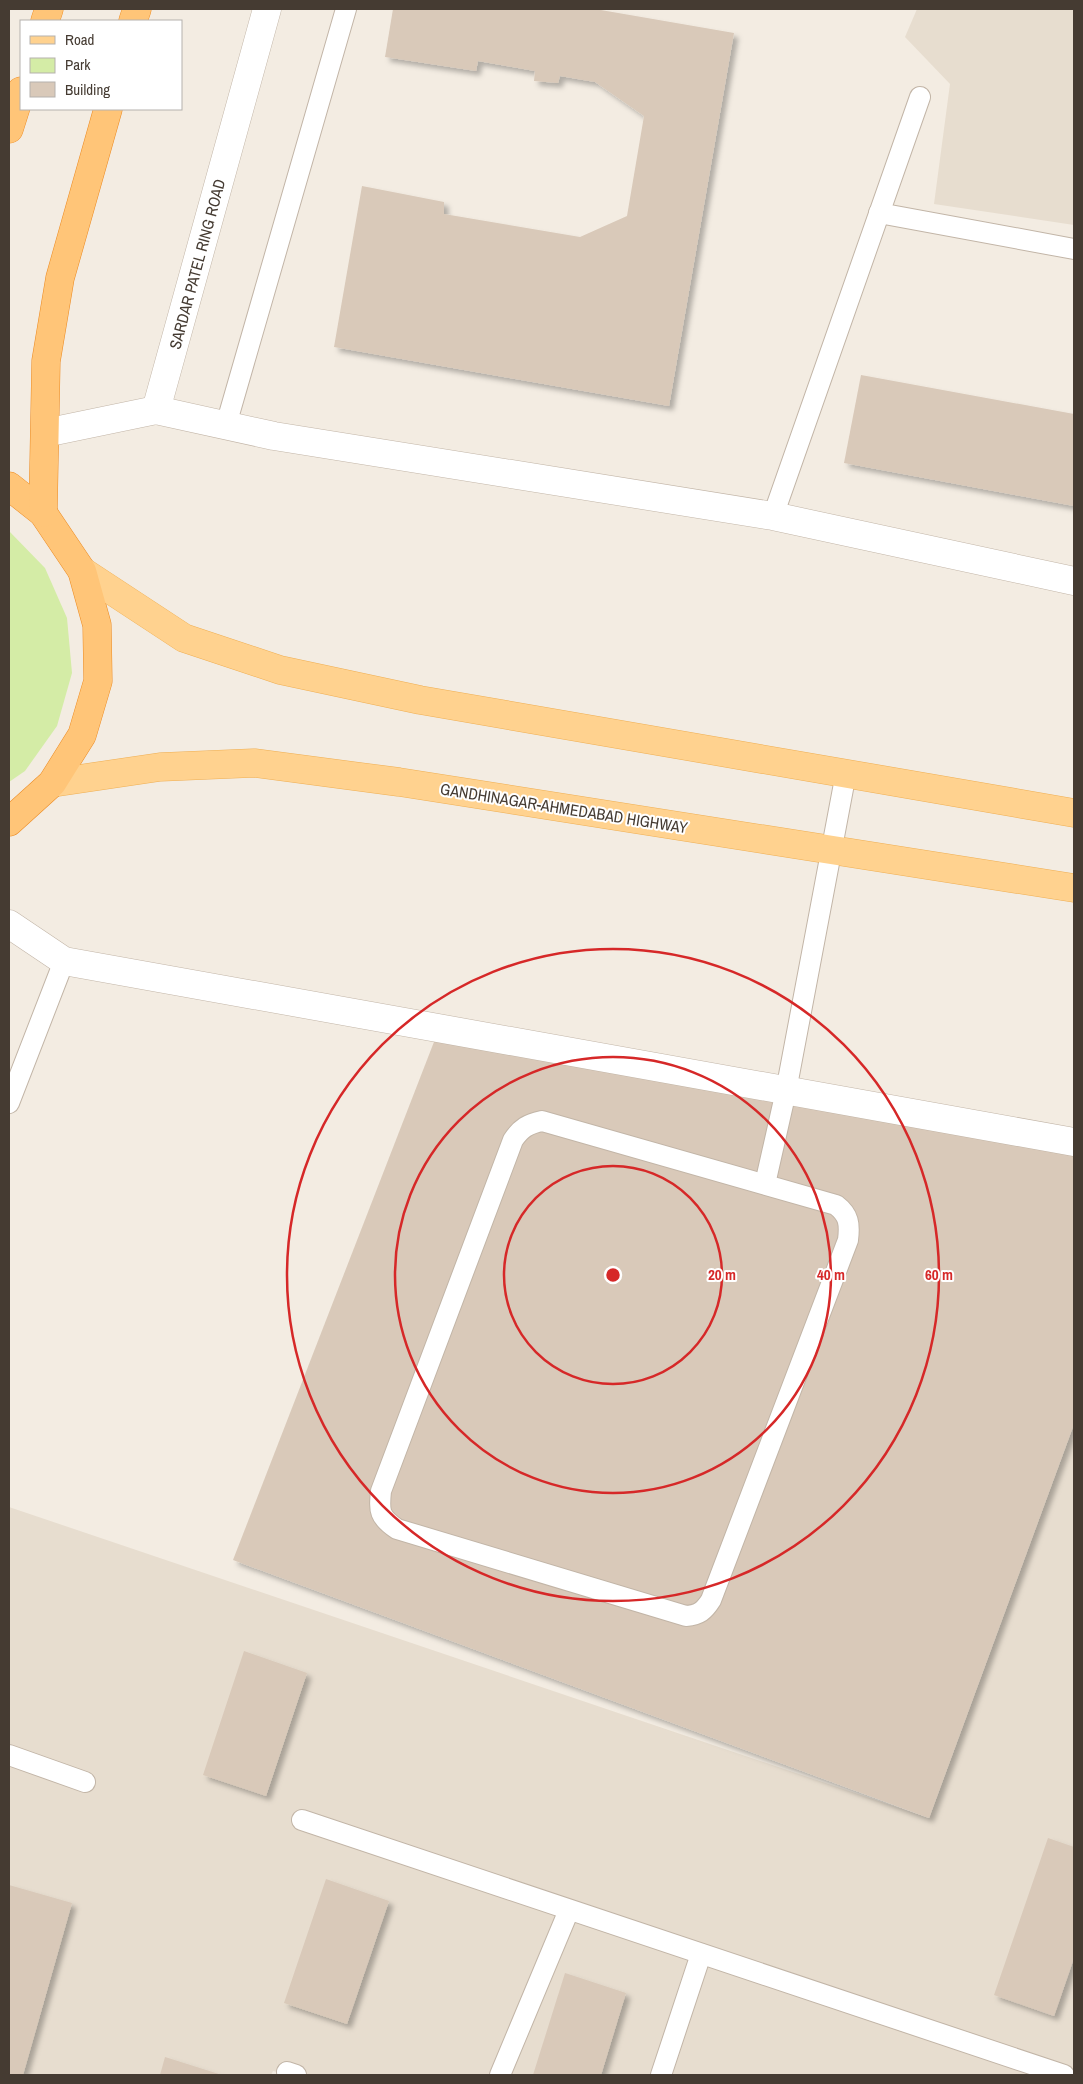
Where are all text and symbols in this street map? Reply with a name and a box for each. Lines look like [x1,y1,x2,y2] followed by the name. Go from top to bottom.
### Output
[20,20,182,110] legend
[65,29,94,50] text: Road
[65,54,91,75] text: Park
[65,79,110,100] text: Building
[164,176,230,352] street label: SARDAR PATEL RING ROAD
[439,778,689,838] street label: GANDHINAGAR-AHMEDABAD HIGHWAY
[708,1264,736,1285] text: 20 m
[817,1264,845,1285] text: 40 m
[925,1264,953,1285] text: 60 m
[604,1266,622,1284] centre of rings

